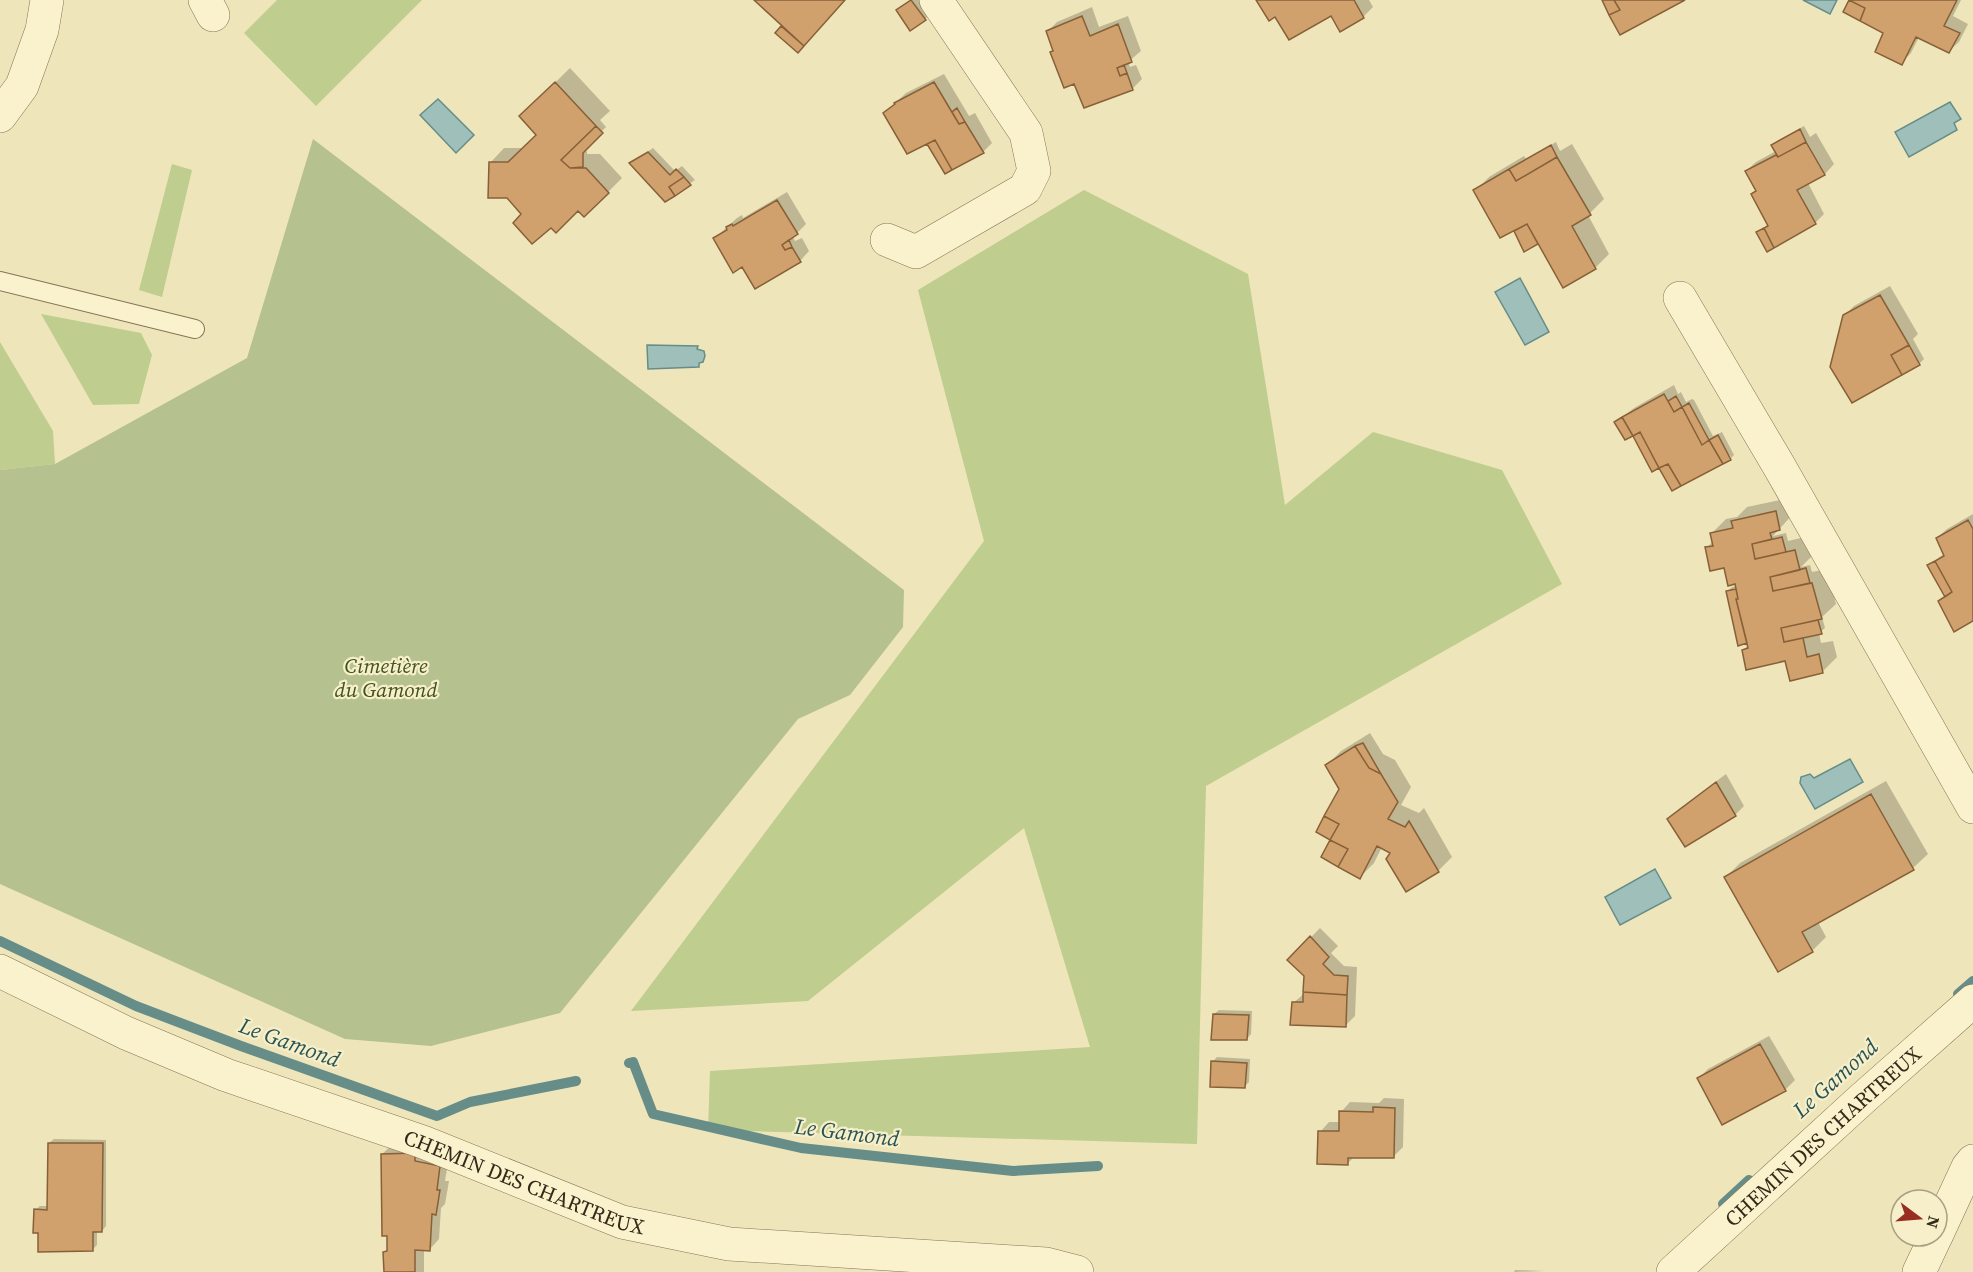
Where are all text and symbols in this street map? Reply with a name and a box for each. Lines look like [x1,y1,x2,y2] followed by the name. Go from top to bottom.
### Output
[335,651,437,704] park label: Cimetière du Gamond
[235,1010,345,1074] water label: Le Gamond
[1785,1031,1884,1125] water label: Le Gamond
[1718,1039,1927,1233] street label: CHEMIN DES CHARTREUX
[792,1111,901,1153] water label: Le Gamond
[400,1122,647,1241] street label: CHEMIN DES CHARTREUX
[1889,1188,1949,1248] north arrow
[1921,1214,1946,1231] text: N

